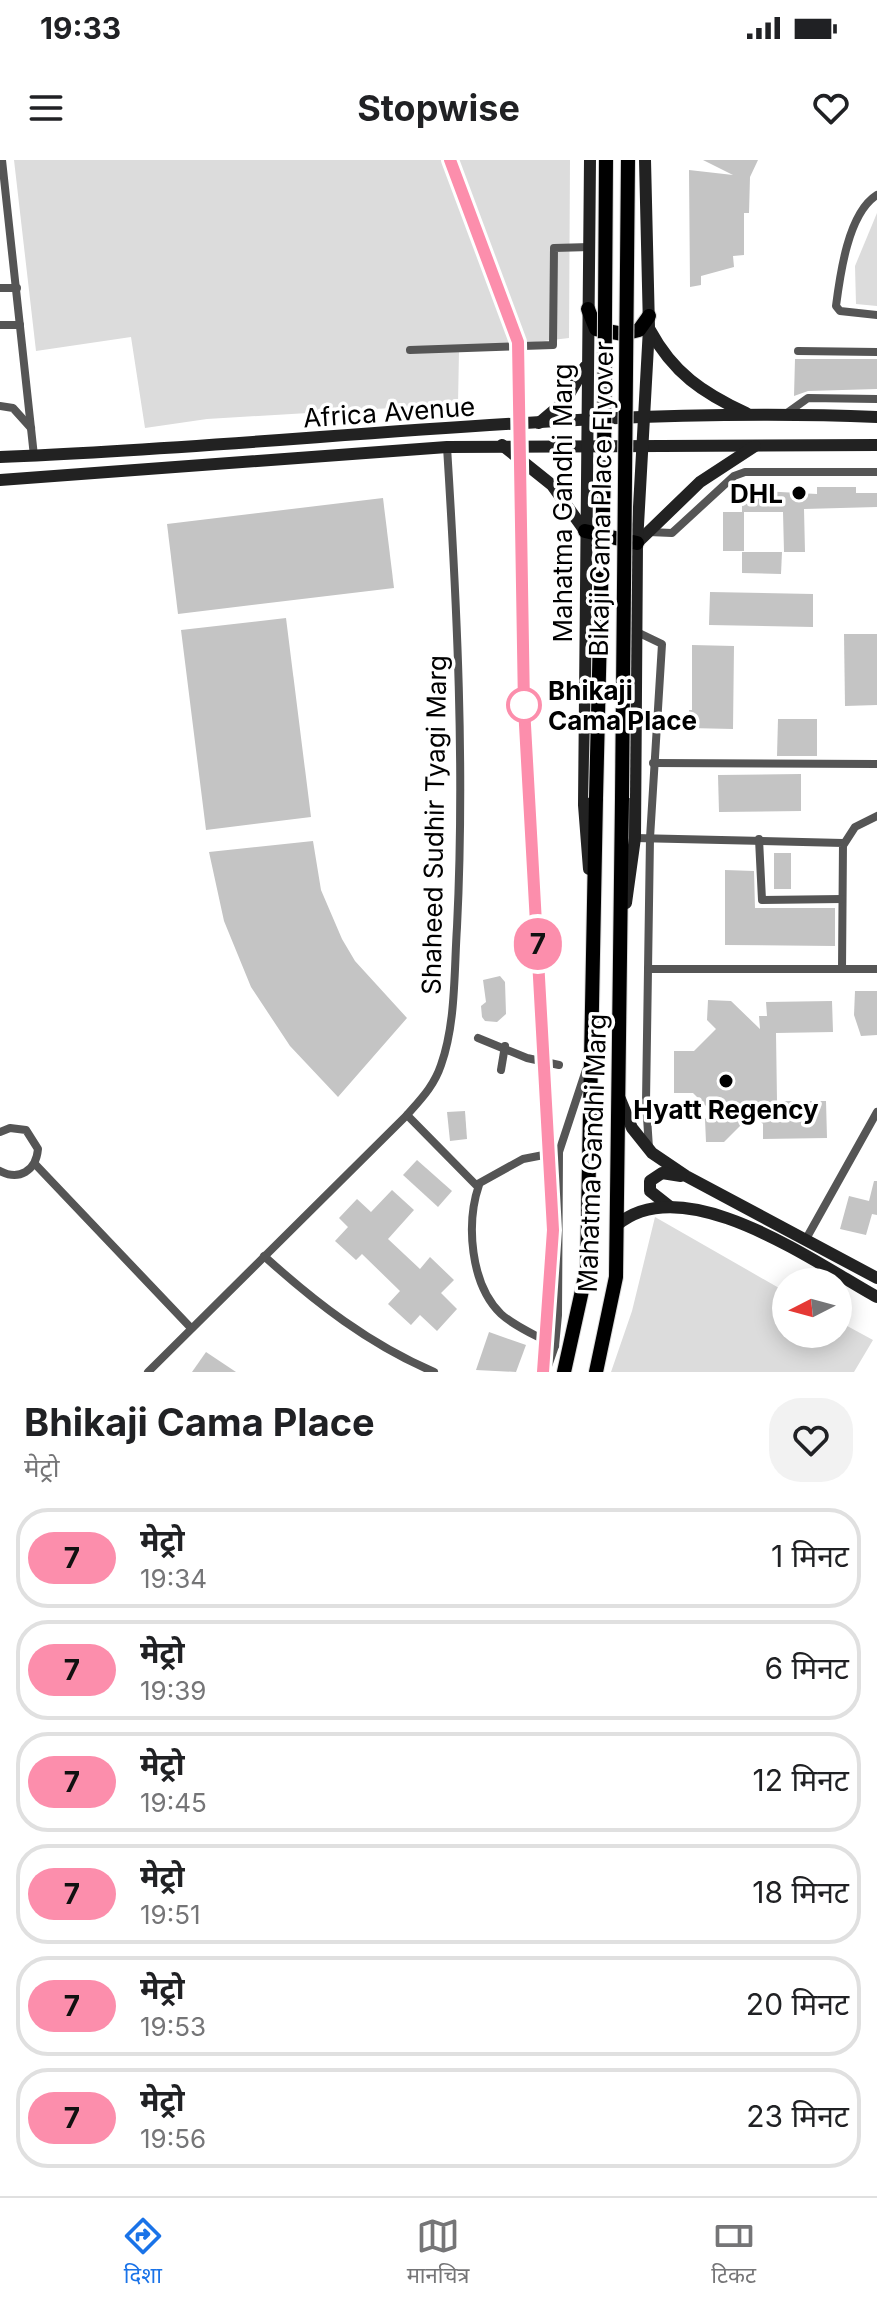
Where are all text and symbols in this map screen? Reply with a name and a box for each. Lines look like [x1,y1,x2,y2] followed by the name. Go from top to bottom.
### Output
[40,10,121,46] text: 19:33
[24,86,68,130] icon: menu
[357,86,520,130] text: Stopwise
[809,86,853,130] icon: heart
[583,341,619,657] street label: Bikaji Cama Place Flyover
[547,364,578,642] street label: Mahatma Gandhi Marg
[302,391,476,433] street label: Africa Avenue
[730,478,783,509] place label: DHL
[790,484,808,502] marker: DHL
[416,655,452,995] street label: Shaheed Sudhir Tyagi Marg
[548,675,697,736] place label: Bhikaji Cama Place
[507,688,541,722] marker: Bhikaji Cama Place
[512,918,564,970] line badge: 7
[530,927,546,961] text: 7
[572,1013,612,1293] street label: Mahatma Gandhi Marg
[717,1072,735,1090] marker: Hyatt Regency
[633,1094,819,1125] place label: Hyatt Regency
[772,1268,852,1348] north arrow
[772,1268,852,1348] map controls
[769,1398,853,1482] button: heart
[24,1399,375,1445] text: Bhikaji Cama Place
[24,1452,59,1483] text: मेट्रो
[140,1522,185,1558] text: मेट्रो
[771,1538,849,1574] text: 1 मिनट
[64,1541,80,1575] text: 7
[140,1563,207,1594] text: 19:34
[140,1634,185,1670] text: मेट्रो
[764,1650,849,1686] text: 6 मिनट
[64,1653,80,1687] text: 7
[140,1675,206,1706] text: 19:39
[140,1746,185,1782] text: मेट्रो
[753,1762,849,1798] text: 12 मिनट
[64,1765,80,1799] text: 7
[140,1787,207,1818] text: 19:45
[140,1858,185,1894] text: मेट्रो
[752,1874,849,1910] text: 18 मिनट
[64,1877,80,1911] text: 7
[140,1899,201,1930] text: 19:51
[140,1970,185,2006] text: मेट्रो
[746,1986,849,2022] text: 20 मिनट
[64,1989,80,2023] text: 7
[140,2011,206,2042] text: 19:53
[140,2082,185,2118] text: मेट्रो
[746,2098,849,2134] text: 23 मिनट
[64,2101,80,2135] text: 7
[140,2123,206,2154] text: 19:56
[121,2214,165,2292] tab: दिशा
[407,2214,470,2292] tab: मानचित्र
[711,2214,756,2292] tab: टिकट

